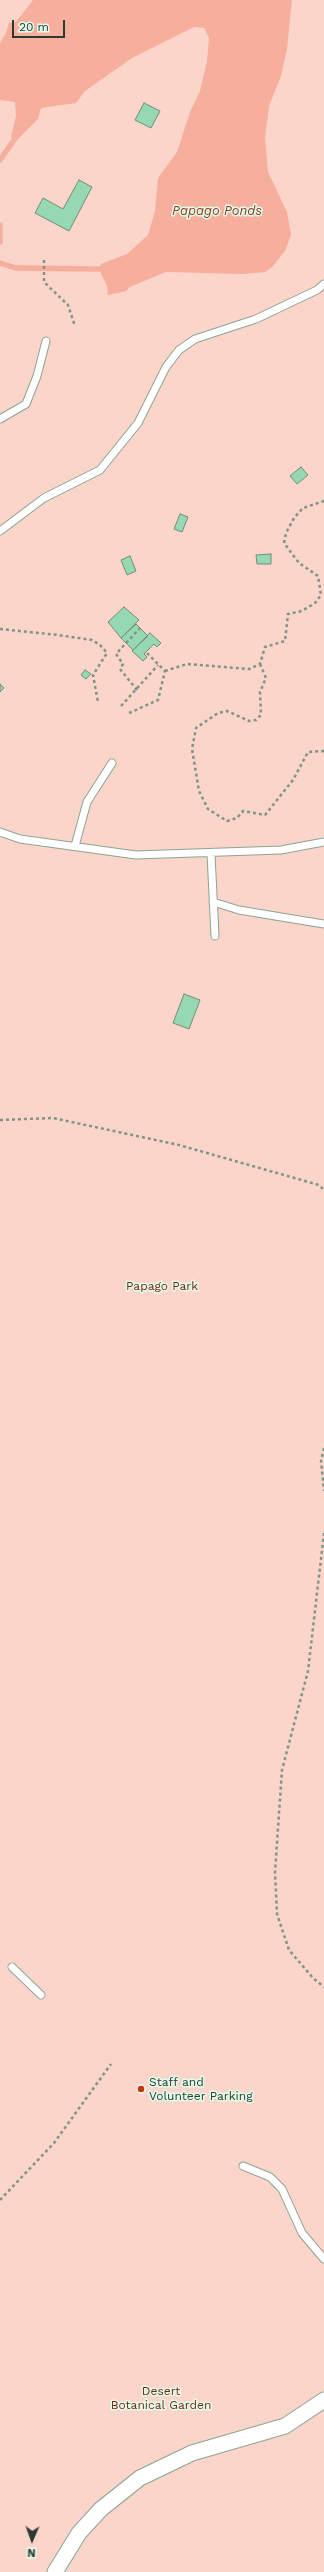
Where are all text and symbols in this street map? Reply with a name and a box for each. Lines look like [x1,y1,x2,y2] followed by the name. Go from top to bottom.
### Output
[14,12,67,38] scale bar
[19,20,49,34] text: 20 m
[172,203,262,219] water label: Papago Ponds
[126,1279,198,1293] park label: Papago Park
[149,2075,253,2103] place label: Staff and Volunteer Parking
[136,2084,146,2094] marker: Staff and Volunteer Parking
[111,2384,211,2412] park label: Desert Botanical Garden
[12,2520,52,2560] north arrow
[27,2546,36,2559] text: N

